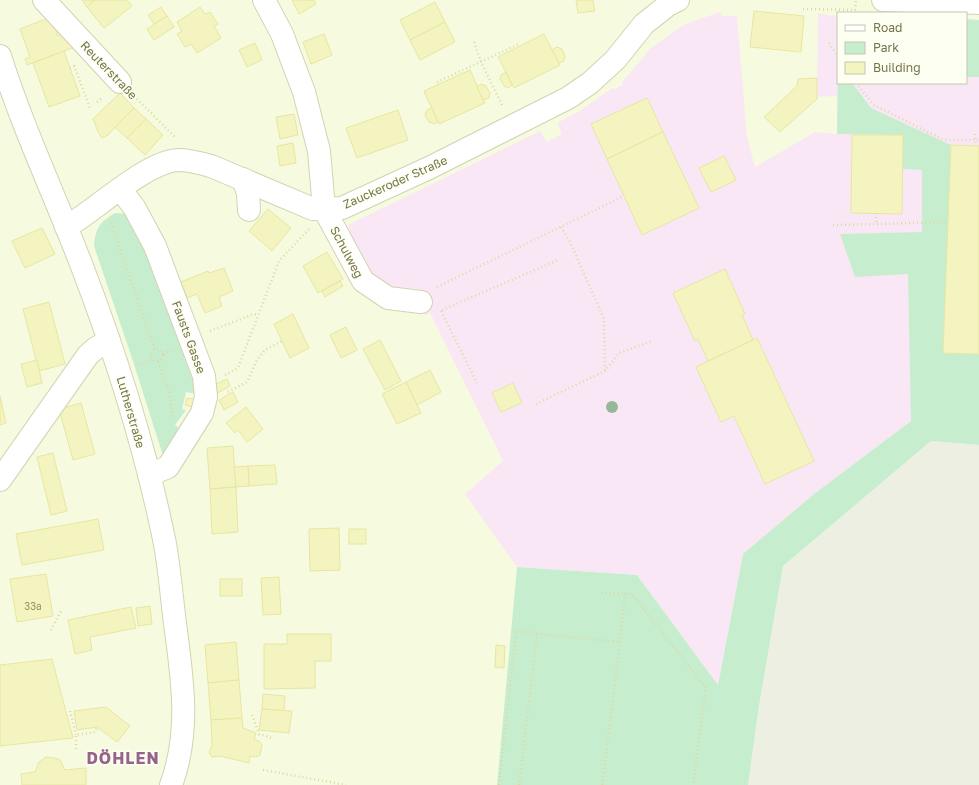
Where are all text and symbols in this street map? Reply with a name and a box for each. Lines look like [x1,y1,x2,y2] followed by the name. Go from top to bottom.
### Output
[837,12,967,84] legend
[873,20,902,35] text: Road
[78,38,141,102] street label: Reuterstraße
[873,40,899,55] text: Park
[873,60,921,75] text: Building
[341,152,450,212] street label: Zauckeroder Straße
[327,224,367,280] street label: Schulweg
[169,299,209,375] street label: Fausts Gasse
[114,374,148,450] street label: Lutherstraße
[24,600,42,612] house number: 33a
[86,748,160,768] district label: DÖHLEN

